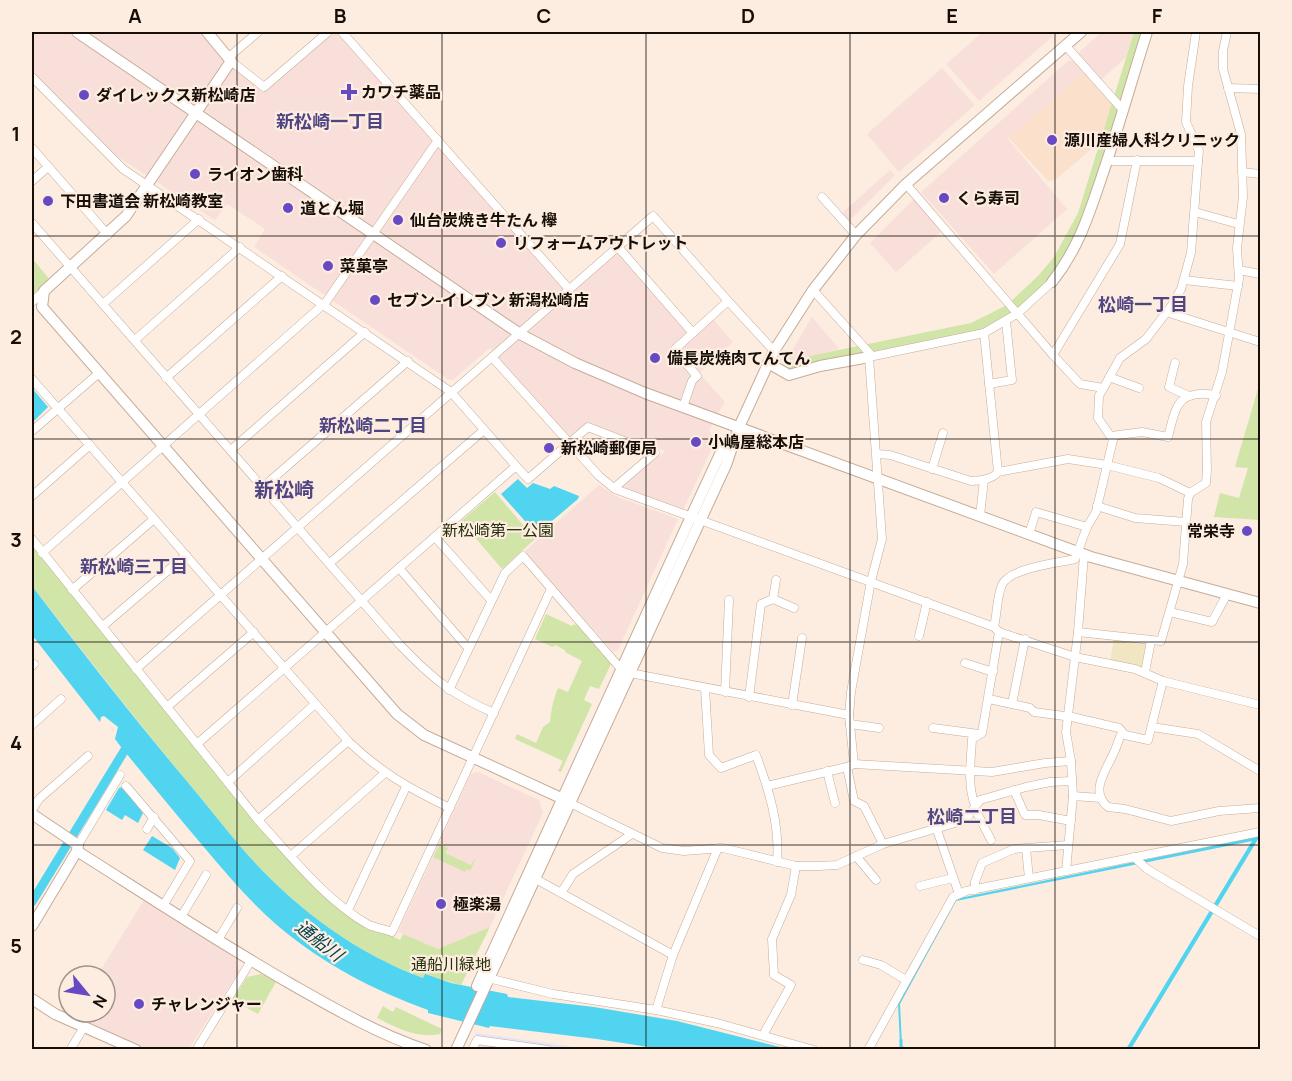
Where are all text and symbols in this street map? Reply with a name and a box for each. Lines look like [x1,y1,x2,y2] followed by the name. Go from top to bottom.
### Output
[128,2,142,29] text: A
[334,2,347,29] text: B
[537,2,551,29] text: C
[741,2,755,29] text: D
[946,2,958,29] text: E
[1152,2,1163,29] text: F
[361,81,441,103] place label: カワチ薬品
[96,84,256,106] place label: ダイレックス新松崎店
[342,85,356,99] marker: カワチ薬品
[77,88,91,102] marker: ダイレックス新松崎店
[276,109,384,133] district label: 新松崎一丁目
[12,120,20,147] text: 1
[1064,129,1240,151] place label: 源川産婦人科クリニック
[1045,133,1059,147] marker: 源川産婦人科クリニック
[207,163,303,185] place label: ライオン歯科
[188,167,202,181] marker: ライオン歯科
[956,187,1020,209] place label: くら寿司
[60,190,223,212] place label: 下田書道会 新松崎教室
[937,191,951,205] marker: くら寿司
[41,194,55,208] marker: 下田書道会 新松崎教室
[300,197,364,219] place label: 道とん堀
[281,201,295,215] marker: 道とん堀
[409,209,557,231] place label: 仙台炭焼き牛たん 欅
[391,213,405,227] marker: 仙台炭焼き牛たん 欅
[513,232,689,254] place label: リフォームアウトレット
[494,236,508,250] marker: リフォームアウトレット
[340,255,388,277] place label: 菜菓亭
[321,259,335,273] marker: 菜菓亭
[387,289,589,311] place label: セブン-イレブン 新潟松崎店
[1098,292,1188,316] district label: 松崎一丁目
[368,293,382,307] marker: セブン-イレブン 新潟松崎店
[10,323,22,350] text: 2
[667,347,810,369] place label: 備長炭焼肉てんてん
[648,351,662,365] marker: 備長炭焼肉てんてん
[319,413,427,437] district label: 新松崎二丁目
[708,431,804,453] place label: 小嶋屋総本店
[689,435,703,449] marker: 小嶋屋総本店
[561,437,657,459] place label: 新松崎郵便局
[542,441,556,455] marker: 新松崎郵便局
[254,476,314,503] district label: 新松崎
[442,519,554,541] park label: 新松崎第一公園
[1187,520,1235,542] place label: 常栄寺
[1240,524,1254,538] marker: 常栄寺
[10,526,22,553] text: 3
[80,554,188,578] district label: 新松崎三丁目
[10,729,22,756] text: 4
[927,804,1017,828] district label: 松崎二丁目
[453,893,501,915] place label: 極楽湯
[434,897,448,911] marker: 極楽湯
[291,914,350,968] water label: 通船川
[10,932,22,959] text: 5
[411,953,491,975] park label: 通船川緑地
[57,964,117,1024] north arrow
[88,991,112,1012] text: N
[151,993,262,1015] place label: チャレンジャー
[132,997,146,1011] marker: チャレンジャー

